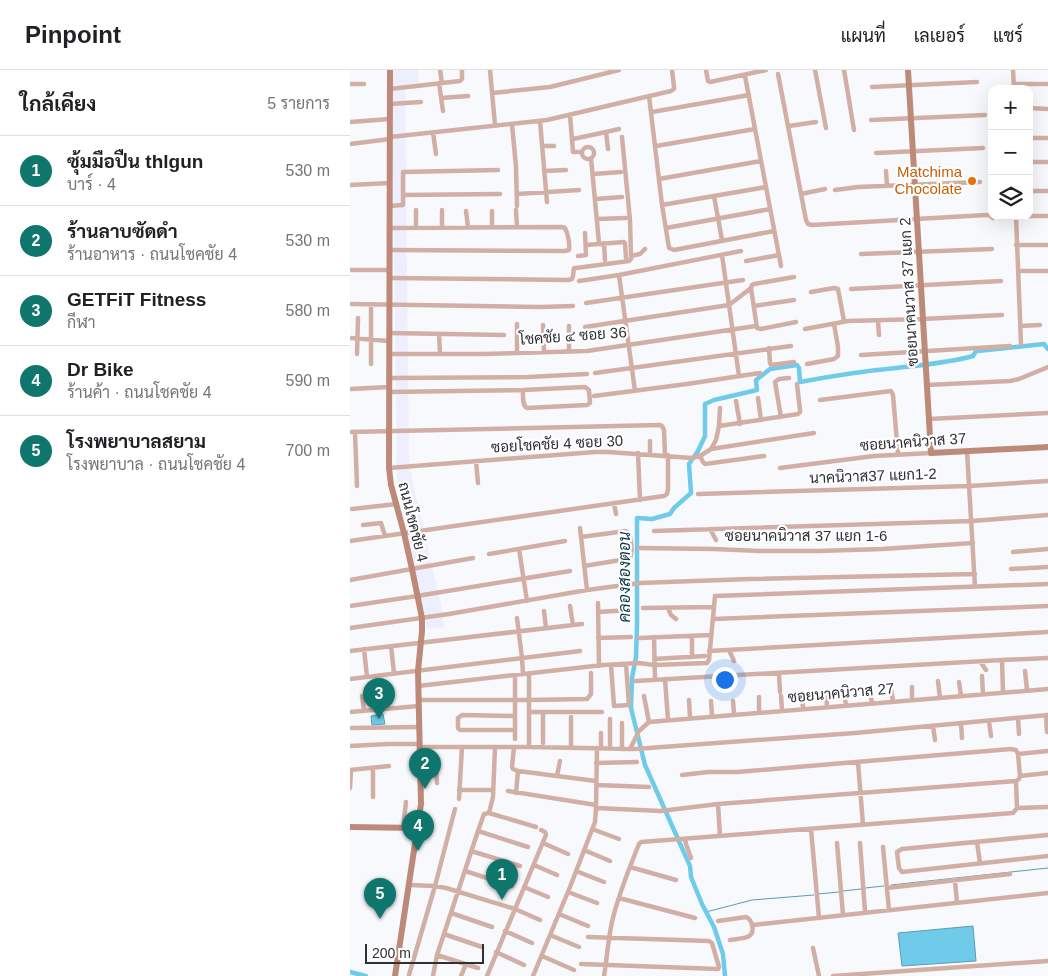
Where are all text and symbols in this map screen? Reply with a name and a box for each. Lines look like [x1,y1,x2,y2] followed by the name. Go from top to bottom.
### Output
[25,21,121,48] text: Pinpoint
[841,26,886,46] text: แผนที่
[914,26,965,46] text: เลเยอร์
[993,26,1023,46] text: แชร์
[988,85,1033,220] map controls
[988,85,1033,130] button: +
[20,92,96,115] text: ใกล้เคียง
[267,95,330,112] text: 5 รายการ
[988,130,1033,175] button: −
[67,151,203,172] text: ซุ้มมือปืน thlgun
[32,162,40,179] text: 1
[286,162,330,179] text: 530 m
[894,163,963,197] place label: Matchima Chocolate
[966,175,978,187] marker: Matchima Chocolate
[988,175,1033,220] button: layers
[67,176,116,193] text: บาร์ · 4
[896,217,921,367] street label: ซอยนาคนวาส 37 แยก 2
[67,221,178,242] text: ร้านลาบซัดดำ
[32,232,40,249] text: 2
[286,232,330,249] text: 530 m
[67,246,237,263] text: ร้านอาหาร · ถนนโชคชัย 4
[67,289,206,310] text: GETFiT Fitness
[32,302,40,319] text: 3
[286,302,330,319] text: 580 m
[67,314,96,331] text: กีฬา
[518,322,627,348] street label: โชคชัย ๔ ซอย 36
[67,359,134,380] text: Dr Bike
[32,372,40,389] text: 4
[286,372,330,389] text: 590 m
[67,384,212,401] text: ร้านค้า · ถนนโชคชัย 4
[859,429,967,454] street label: ซอยนาคนิวาส 37
[67,431,206,452] text: โรงพยาบาลสยาม
[490,431,623,455] street label: ซอยโชคชัย 4 ซอย 30
[32,442,40,459] text: 5
[286,442,330,459] text: 700 m
[67,456,245,473] text: โรงพยาบาล · ถนนโชคชัย 4
[809,465,937,486] street label: นาคนิวาส37 แยก1-2
[395,480,433,564] street label: ถนนโชคชัย 4
[725,527,887,544] street label: ซอยนาคนิวาส 37 แยก 1-6
[616,532,633,622] water label: คลองสองตอน
[712,667,738,693] your location
[363,678,395,719] pin: 3
[787,679,895,706] street label: ซอยนาคนิวาส 27
[409,748,441,789] pin: 2
[402,810,434,851] pin: 4
[486,859,518,900] pin: 1
[364,878,396,919] pin: 5
[365,941,484,964] scale bar
[372,945,411,961] text: 200 m

